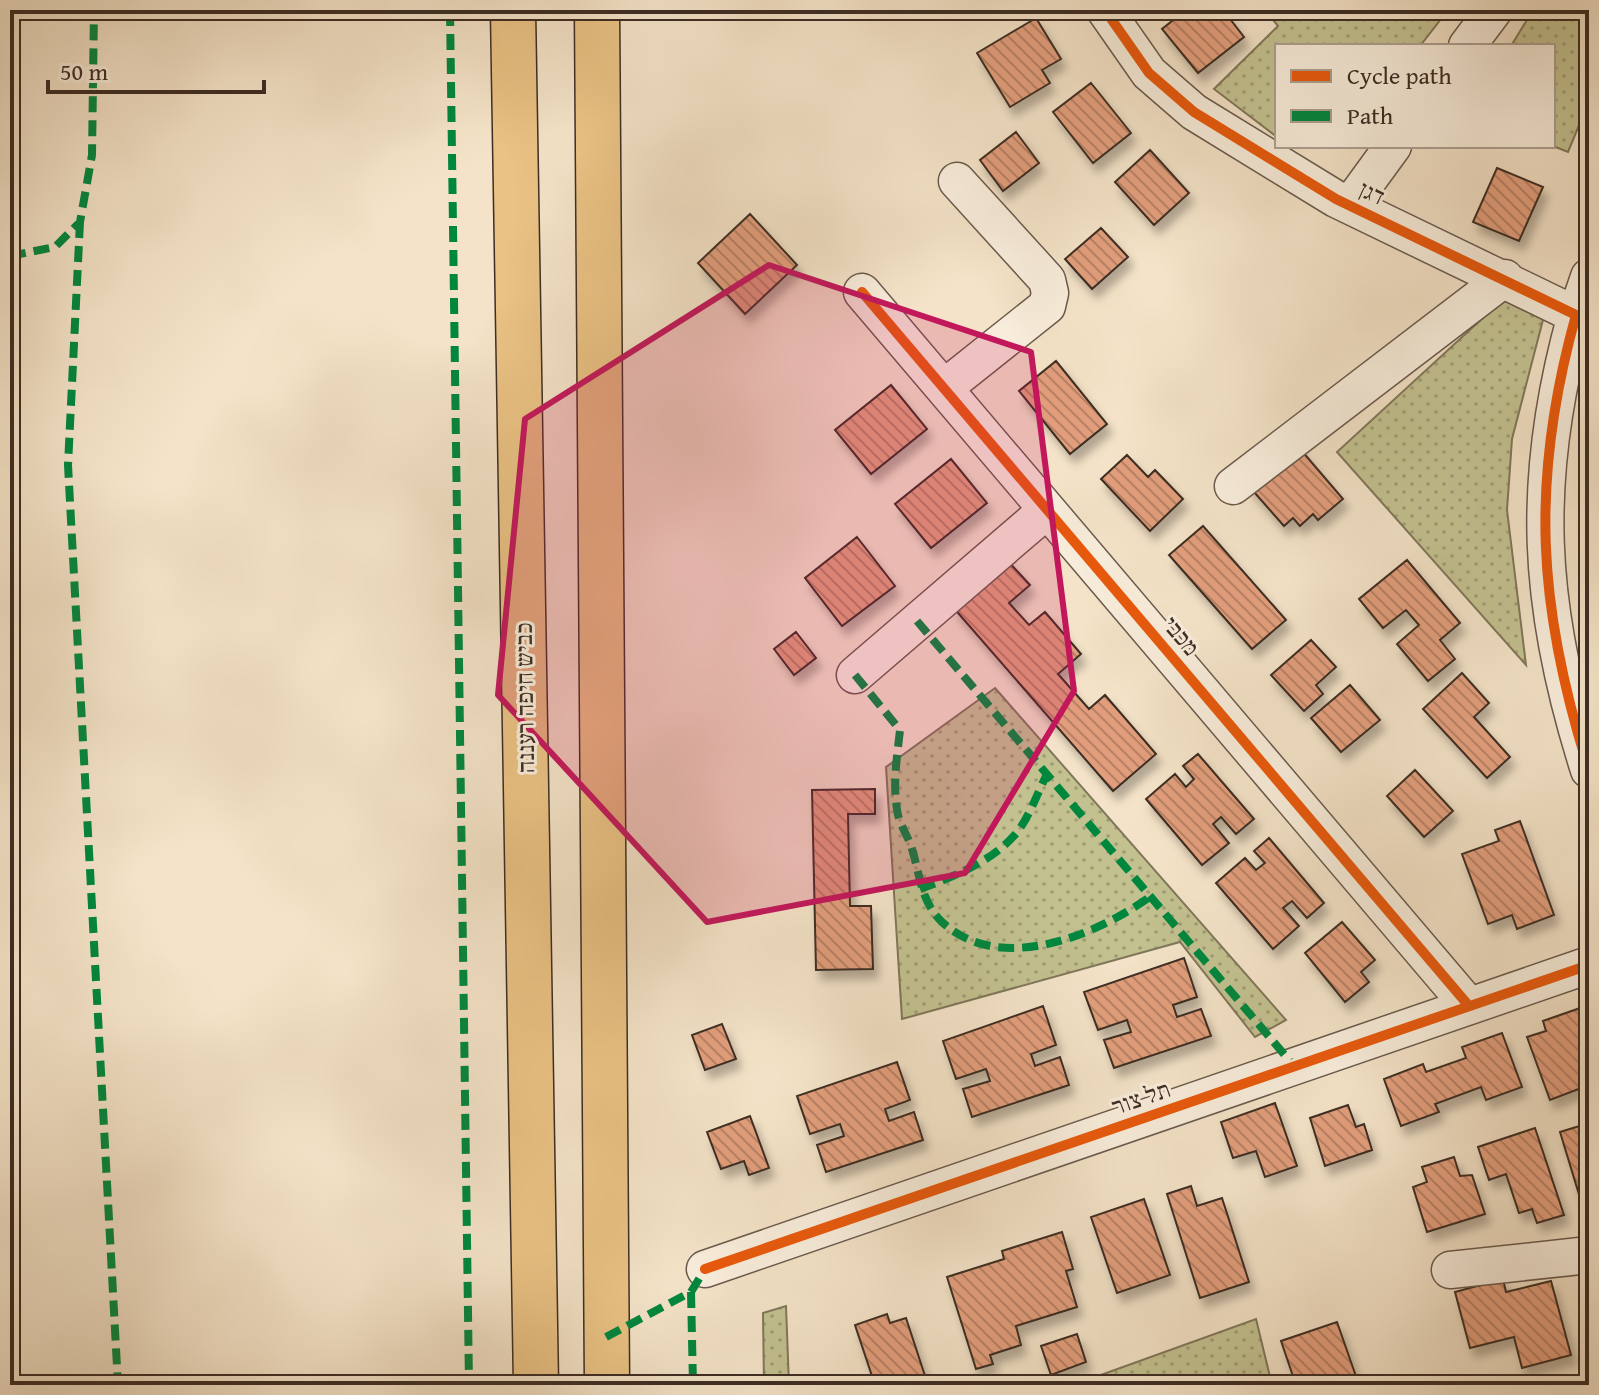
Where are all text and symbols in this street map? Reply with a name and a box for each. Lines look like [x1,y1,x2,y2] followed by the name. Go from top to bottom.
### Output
[48,44,264,94] scale bar
[1275,44,1555,148] legend
[60,54,108,89] text: 50 m
[1347,58,1452,93] text: Cycle path
[1347,98,1394,133] text: Path
[1354,172,1391,214] street label: דגן
[1154,608,1208,663] street label: מכבי
[506,622,543,774] street label: כביש חיפה רעננה
[1107,1071,1175,1124] street label: תל צור

